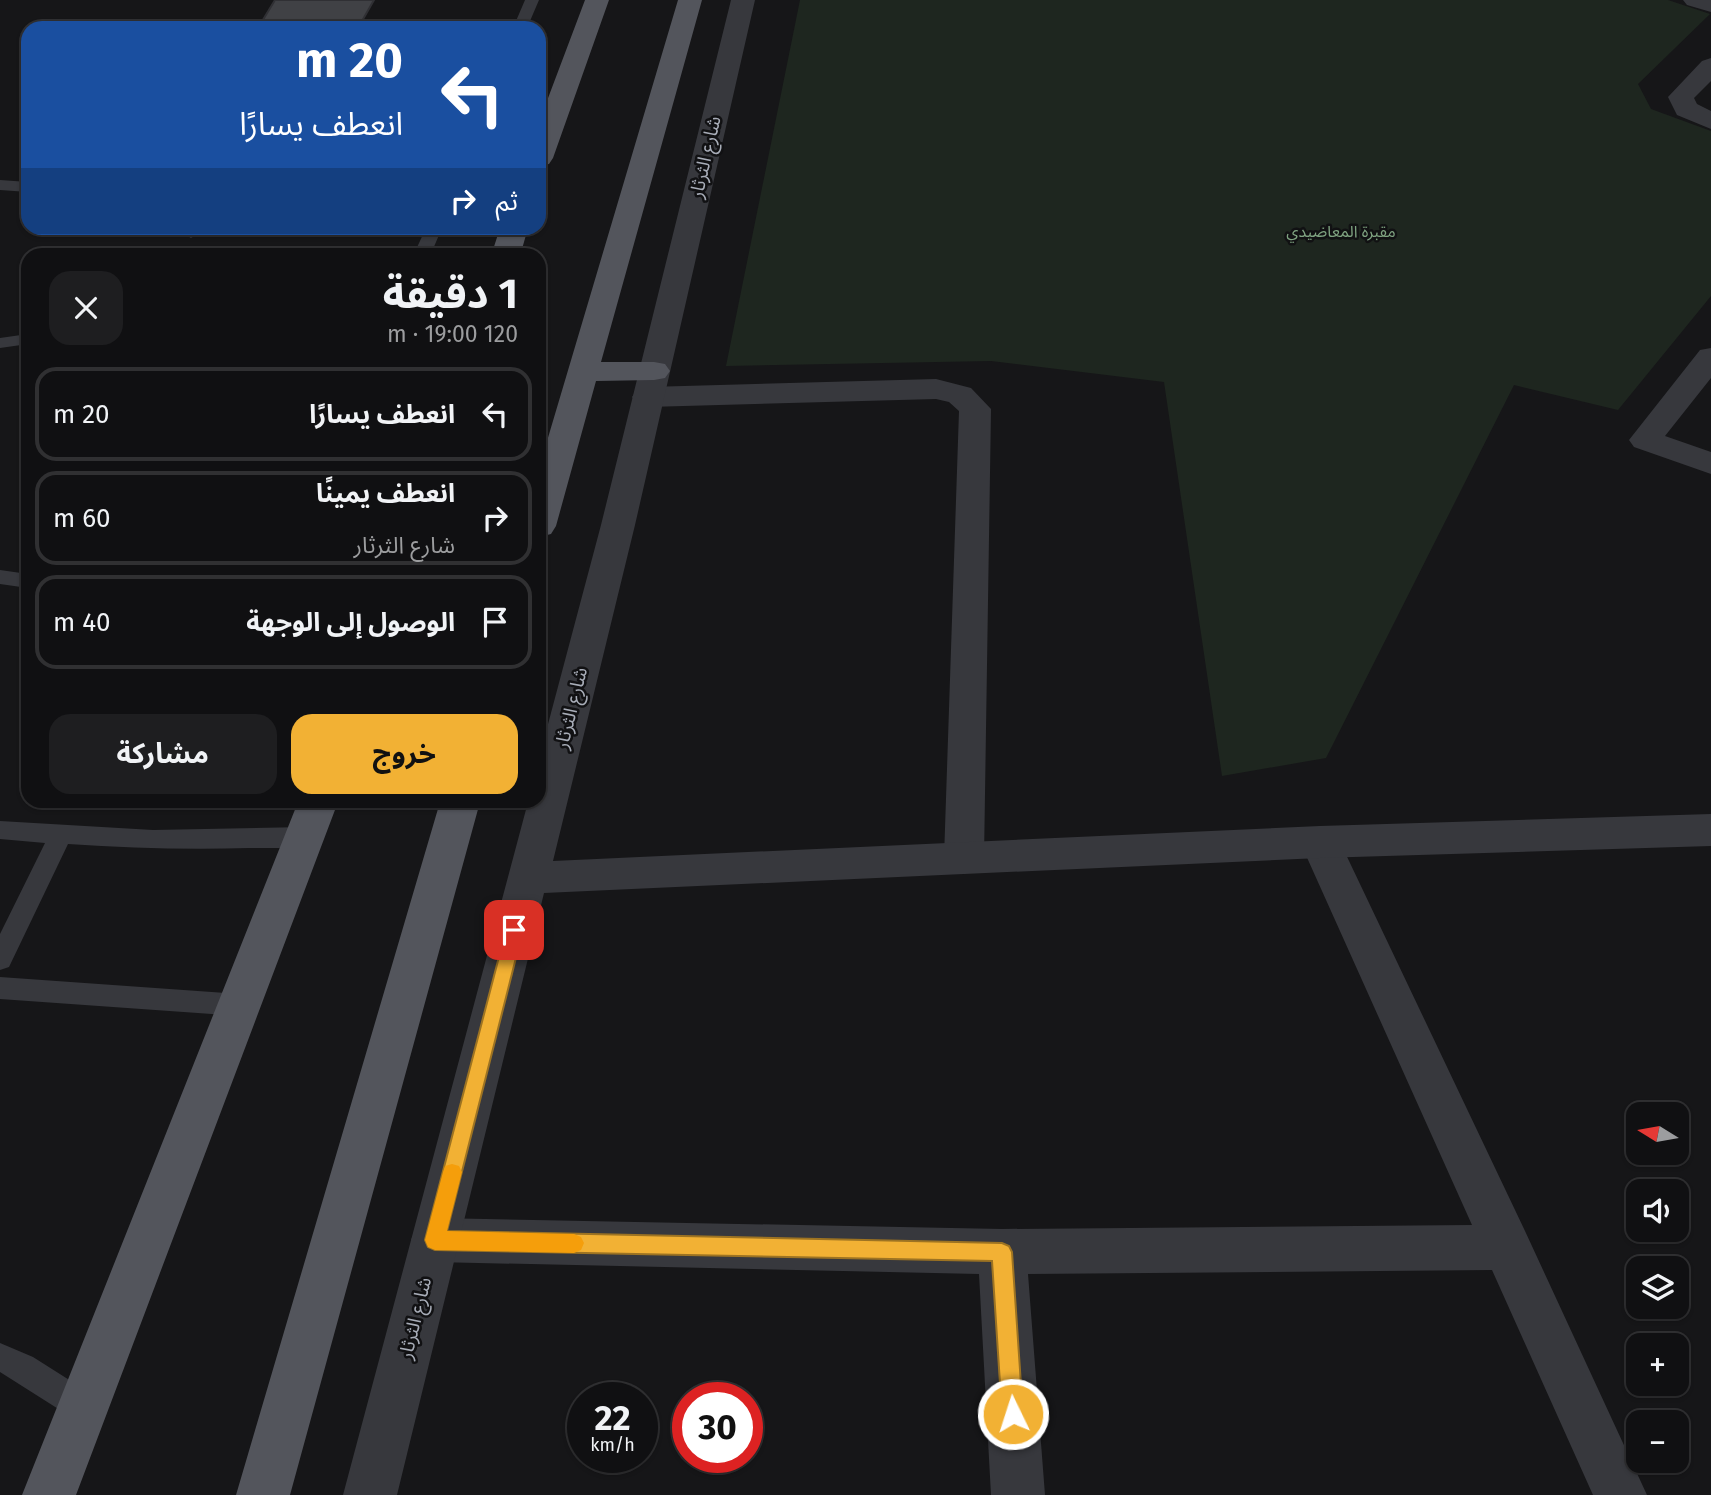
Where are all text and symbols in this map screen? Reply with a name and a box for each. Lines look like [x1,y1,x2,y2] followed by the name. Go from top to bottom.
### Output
[296,31,403,90] text: 20 m
[427,49,518,140] icon: left
[239,105,403,143] text: انعطف يسارًا
[684,114,728,202] street label: شارع الثرثار
[444,182,482,220] icon: right
[496,186,518,217] text: ثم
[1286,222,1396,243] park label: مقبرة المعاضيدي
[383,269,518,319] text: 1 دقيقة
[49,271,123,345] button: close
[387,320,518,348] text: 120 m · 19:00
[476,395,514,433] icon: left
[53,399,110,430] text: 20 m
[309,399,455,430] text: انعطف يسارًا
[316,478,455,509] text: انعطف يمينًا
[476,499,514,537] icon: right
[53,503,111,534] text: 60 m
[354,531,455,559] text: شارع الثرثار
[476,603,514,641] icon: arrive
[53,607,111,638] text: 40 m
[246,607,455,638] text: الوصول إلى الوجهة
[549,665,594,753] street label: شارع الثرثار
[49,714,277,794] button: مشاركة
[291,714,518,794] button: خروج
[484,900,544,960] pin
[495,911,533,949] icon: arrive
[1626,1102,1689,1166] north arrow
[1626,1102,1689,1473] map controls
[1626,1179,1689,1242] button: sound
[1626,1256,1689,1319] button: layers
[393,1275,438,1363] street label: شارع الثرثار
[1626,1333,1689,1396] button: +
[976,1377,1050,1451] position arrow
[672,1382,763,1473] speed limit sign: 30
[594,1397,631,1439] text: 22
[1626,1410,1689,1473] button: −
[590,1434,635,1456] text: km/h

